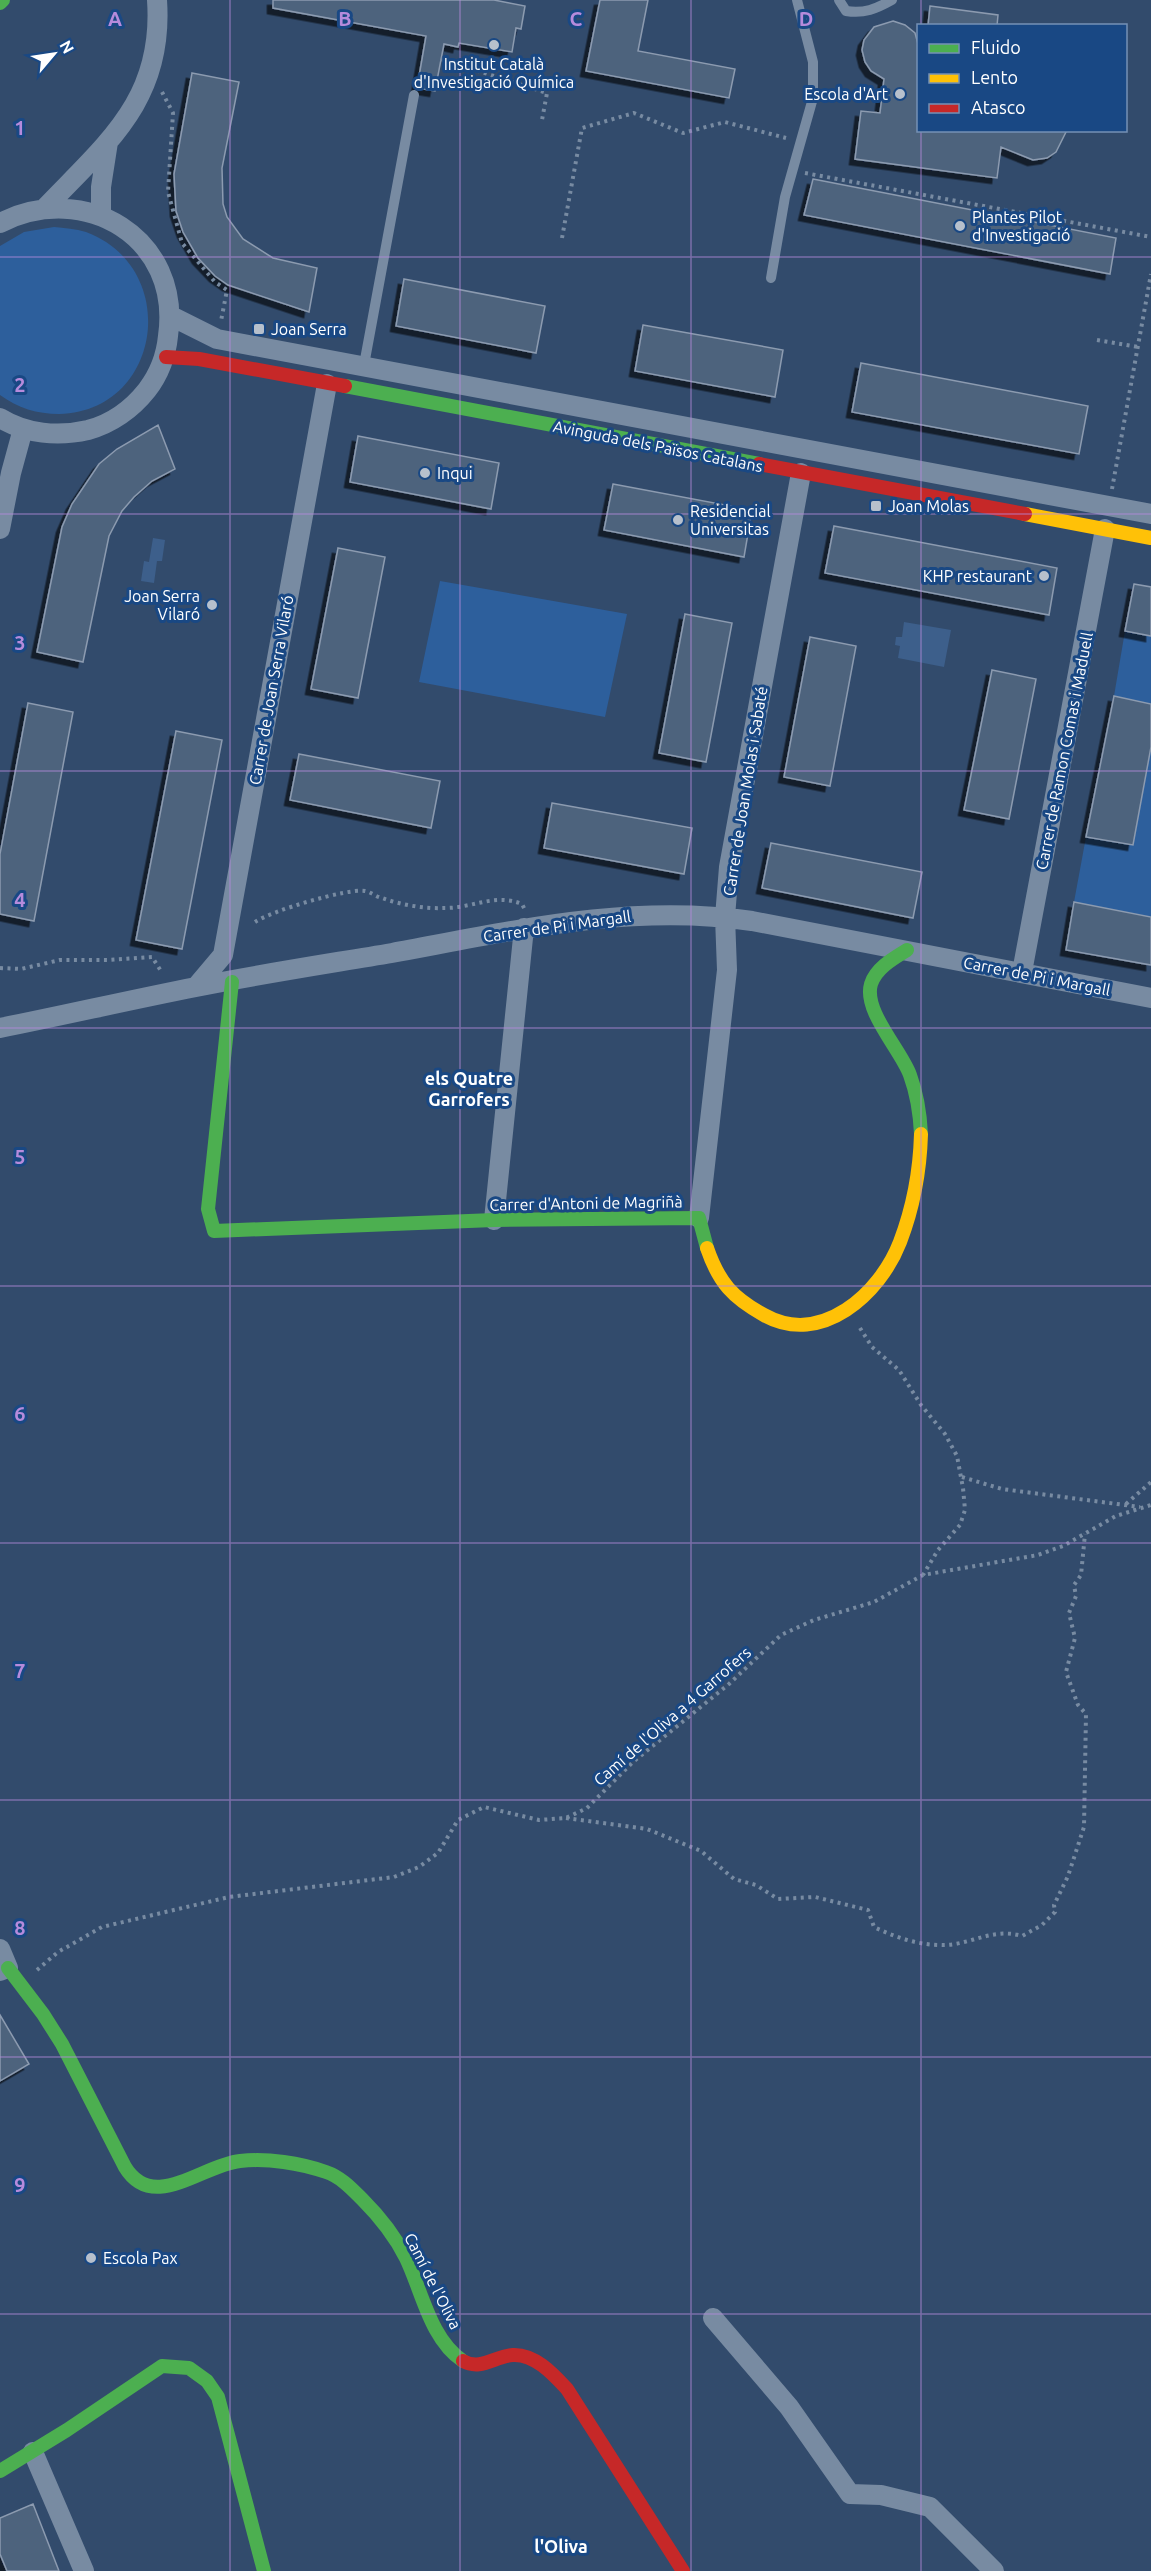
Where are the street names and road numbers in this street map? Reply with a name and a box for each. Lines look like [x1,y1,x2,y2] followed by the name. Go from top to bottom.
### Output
[552,417,764,475] street label: Avinguda dels Països Catalans
[245,594,297,786] street label: Carrer de Joan Serra Vilaró
[1032,631,1096,871] street label: Carrer de Ramon Comas i Maduell
[720,685,770,897] street label: Carrer de Joan Molas i Sabaté
[482,907,632,945] street label: Carrer de Pi i Margall
[962,953,1112,999] street label: Carrer de Pi i Margall
[489,1192,683,1214] street label: Carrer d'Antoni de Magriñà
[590,1643,754,1789] street label: Camí de l'Oliva a 4 Garrofers
[401,2230,465,2332] street label: Camí de l'Oliva

